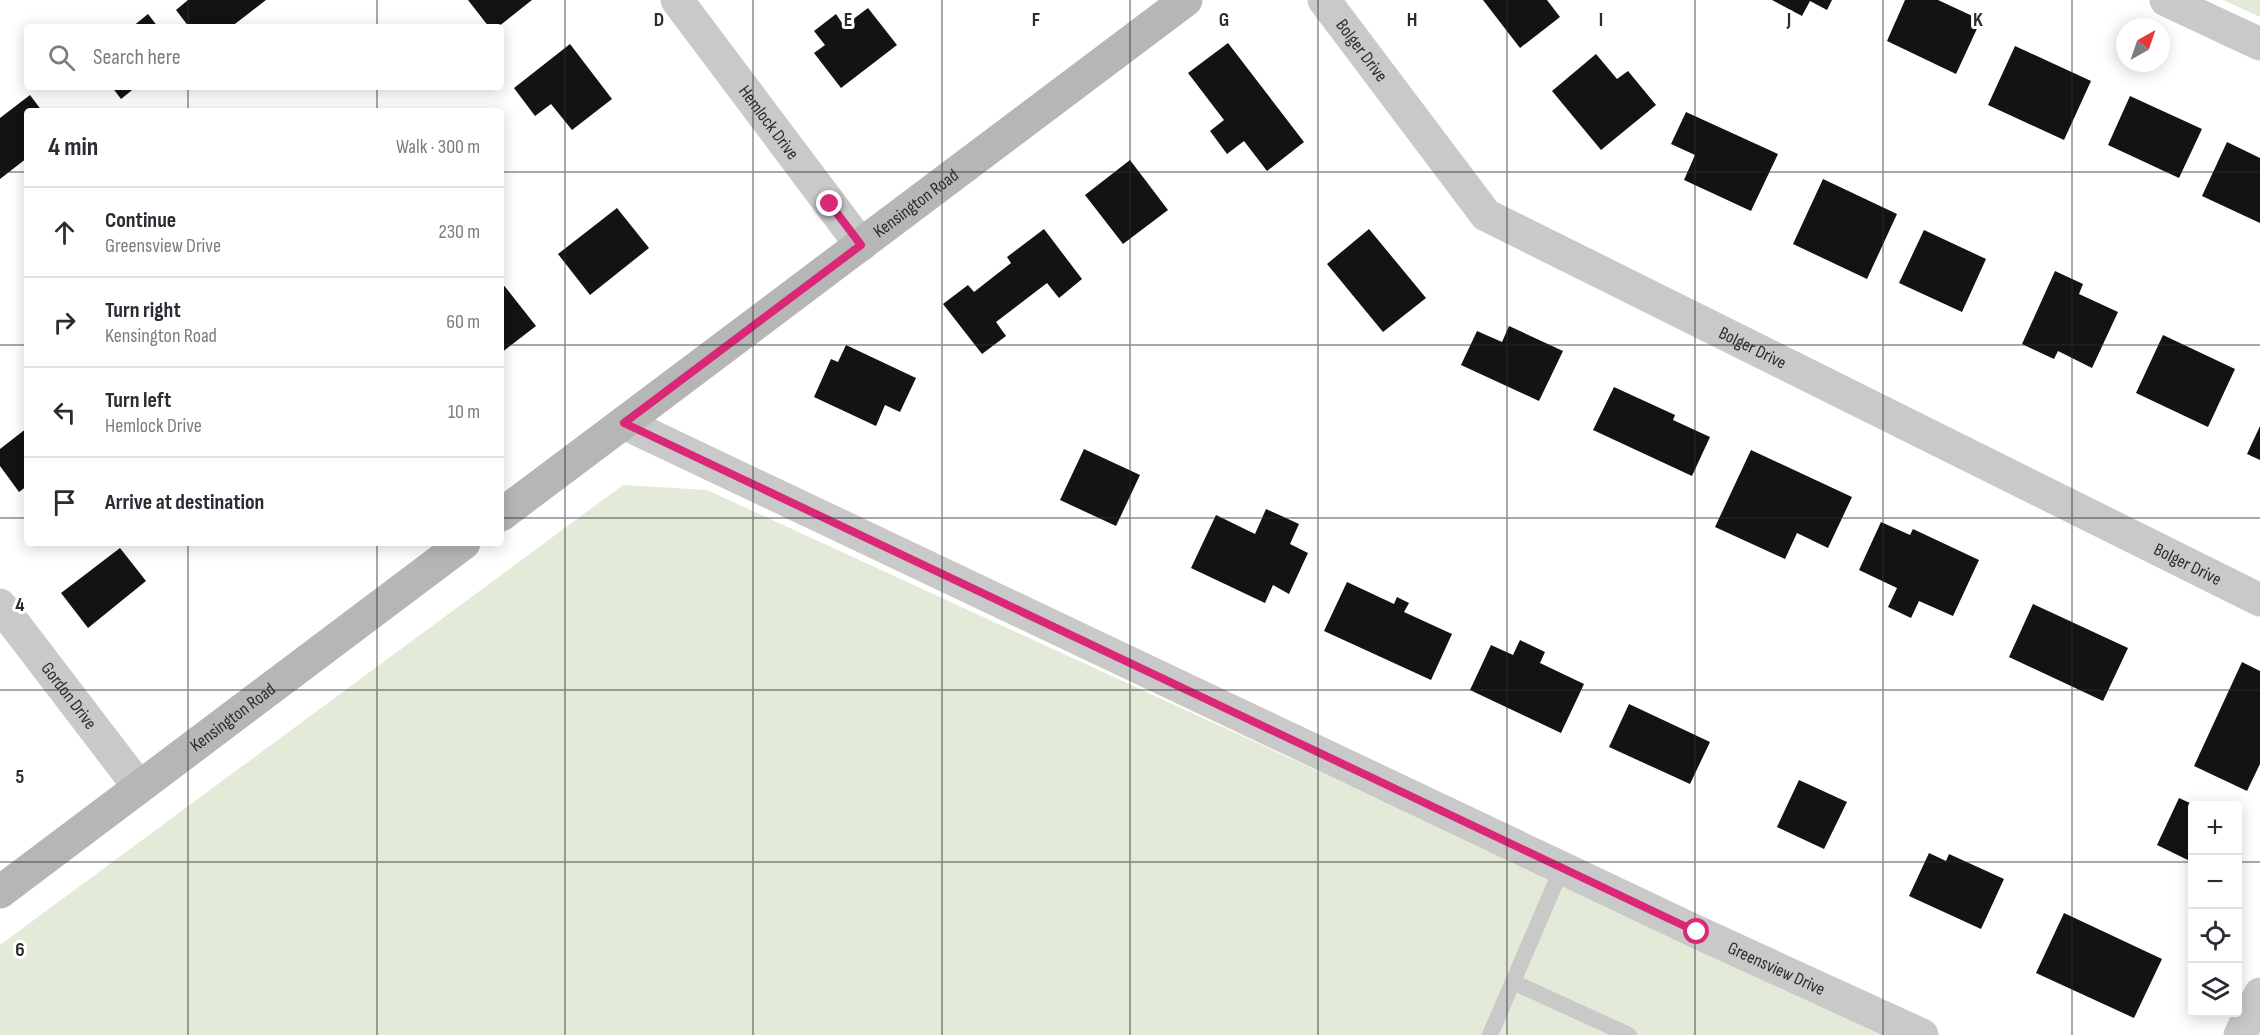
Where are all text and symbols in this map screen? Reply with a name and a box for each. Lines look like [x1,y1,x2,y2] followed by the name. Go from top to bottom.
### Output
[654,8,664,32] text: D
[844,8,852,32] text: E
[1032,8,1040,32] text: F
[1219,8,1229,32] text: G
[1407,8,1417,32] text: H
[1599,8,1603,32] text: I
[1786,8,1791,32] text: J
[1973,8,1983,32] text: K
[1332,15,1392,86] street label: Bolger Drive
[2116,18,2170,72] north arrow
[24,24,504,90] search box
[45,41,78,74] icon: search
[93,44,180,71] text: Search here
[734,81,803,164] street label: Hemlock Drive
[48,132,98,163] text: 4 min
[396,135,480,159] text: Walk · 300 m
[869,164,962,242] street label: Kensington Road
[816,190,842,216] route end
[105,207,176,234] text: Continue
[48,216,81,249] icon: ahead
[438,220,480,244] text: 230 m
[105,234,221,258] text: Greensview Drive
[105,297,181,324] text: Turn right
[48,306,81,339] icon: right
[446,310,480,334] text: 60 m
[1715,322,1790,373] street label: Bolger Drive
[105,324,217,348] text: Kensington Road
[105,387,171,414] text: Turn left
[48,396,81,429] icon: left
[448,400,480,424] text: 10 m
[105,414,202,438] text: Hemlock Drive
[48,486,81,519] icon: arrive
[105,489,264,516] text: Arrive at destination
[2151,538,2225,590] street label: Bolger Drive
[15,593,25,617] text: 4
[37,658,101,733] street label: Gordon Drive
[186,678,279,756] street label: Kensington Road
[16,765,25,789] text: 5
[2188,801,2242,1017] map controls
[2188,801,2242,855] button: +
[2188,855,2242,909] button: −
[2188,909,2242,963] button: locate
[1683,918,1709,944] route start
[1725,937,1828,1000] street label: Greensview Drive
[15,938,25,962] text: 6
[2188,963,2242,1017] button: layers

